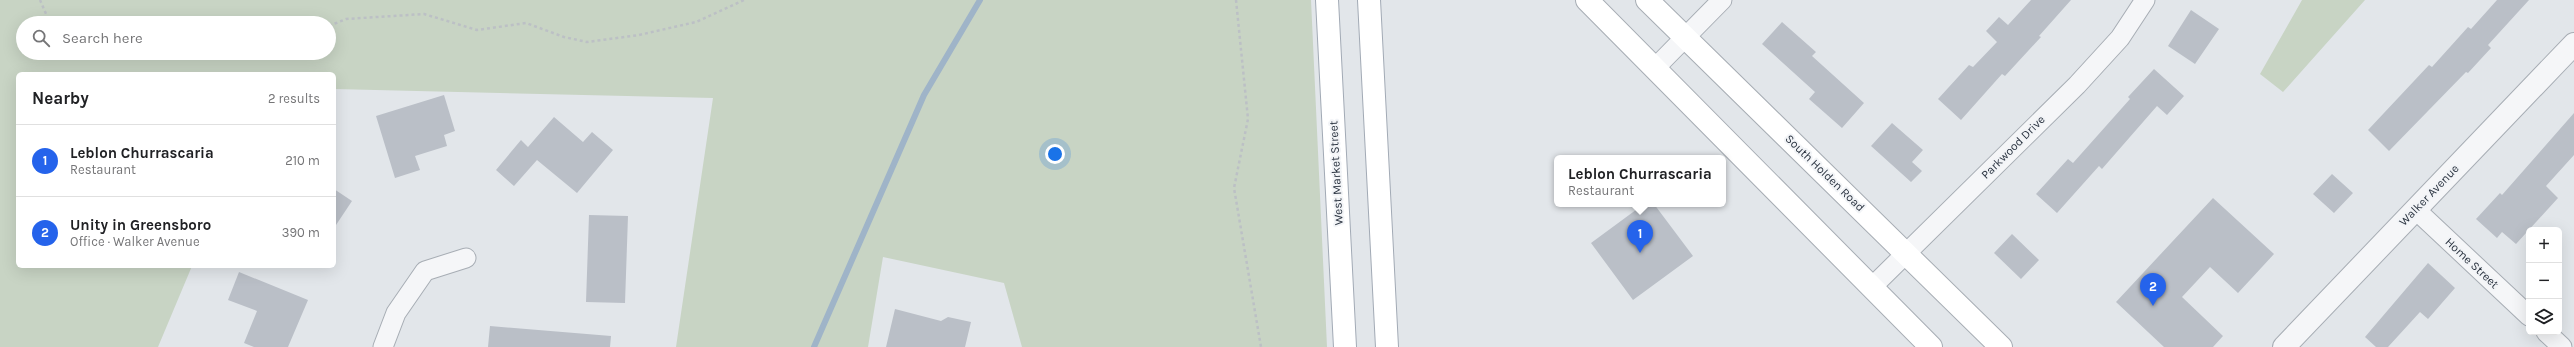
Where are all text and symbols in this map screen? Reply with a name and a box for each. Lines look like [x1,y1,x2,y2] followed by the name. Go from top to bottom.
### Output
[16,16,336,60] search box
[30,27,52,49] icon: search
[62,29,143,47] text: Search here
[32,88,89,108] text: Nearby
[268,91,320,106] text: 2 results
[1978,112,2048,182] street label: Parkwood Drive
[1326,120,1346,226] street label: West Market Street
[1783,132,1867,214] street label: South Holden Road
[70,144,214,162] text: Leblon Churrascaria
[1045,144,1065,164] your location
[43,153,47,168] text: 1
[285,153,320,168] text: 210 m
[1554,155,1726,207] popup
[2396,161,2462,229] street label: Walker Avenue
[70,162,136,177] text: Restaurant
[1568,165,1712,183] text: Leblon Churrascaria
[1568,183,1634,198] text: Restaurant
[70,216,211,234] text: Unity in Greensboro
[1627,220,1653,253] pin: 1
[41,225,49,240] text: 2
[282,225,320,240] text: 390 m
[2526,227,2562,335] map controls
[2526,227,2562,263] button: +
[70,234,200,249] text: Office · Walker Avenue
[2442,235,2502,292] street label: Home Street
[2526,263,2562,299] button: −
[2140,273,2166,306] pin: 2
[2526,299,2562,335] button: layers

